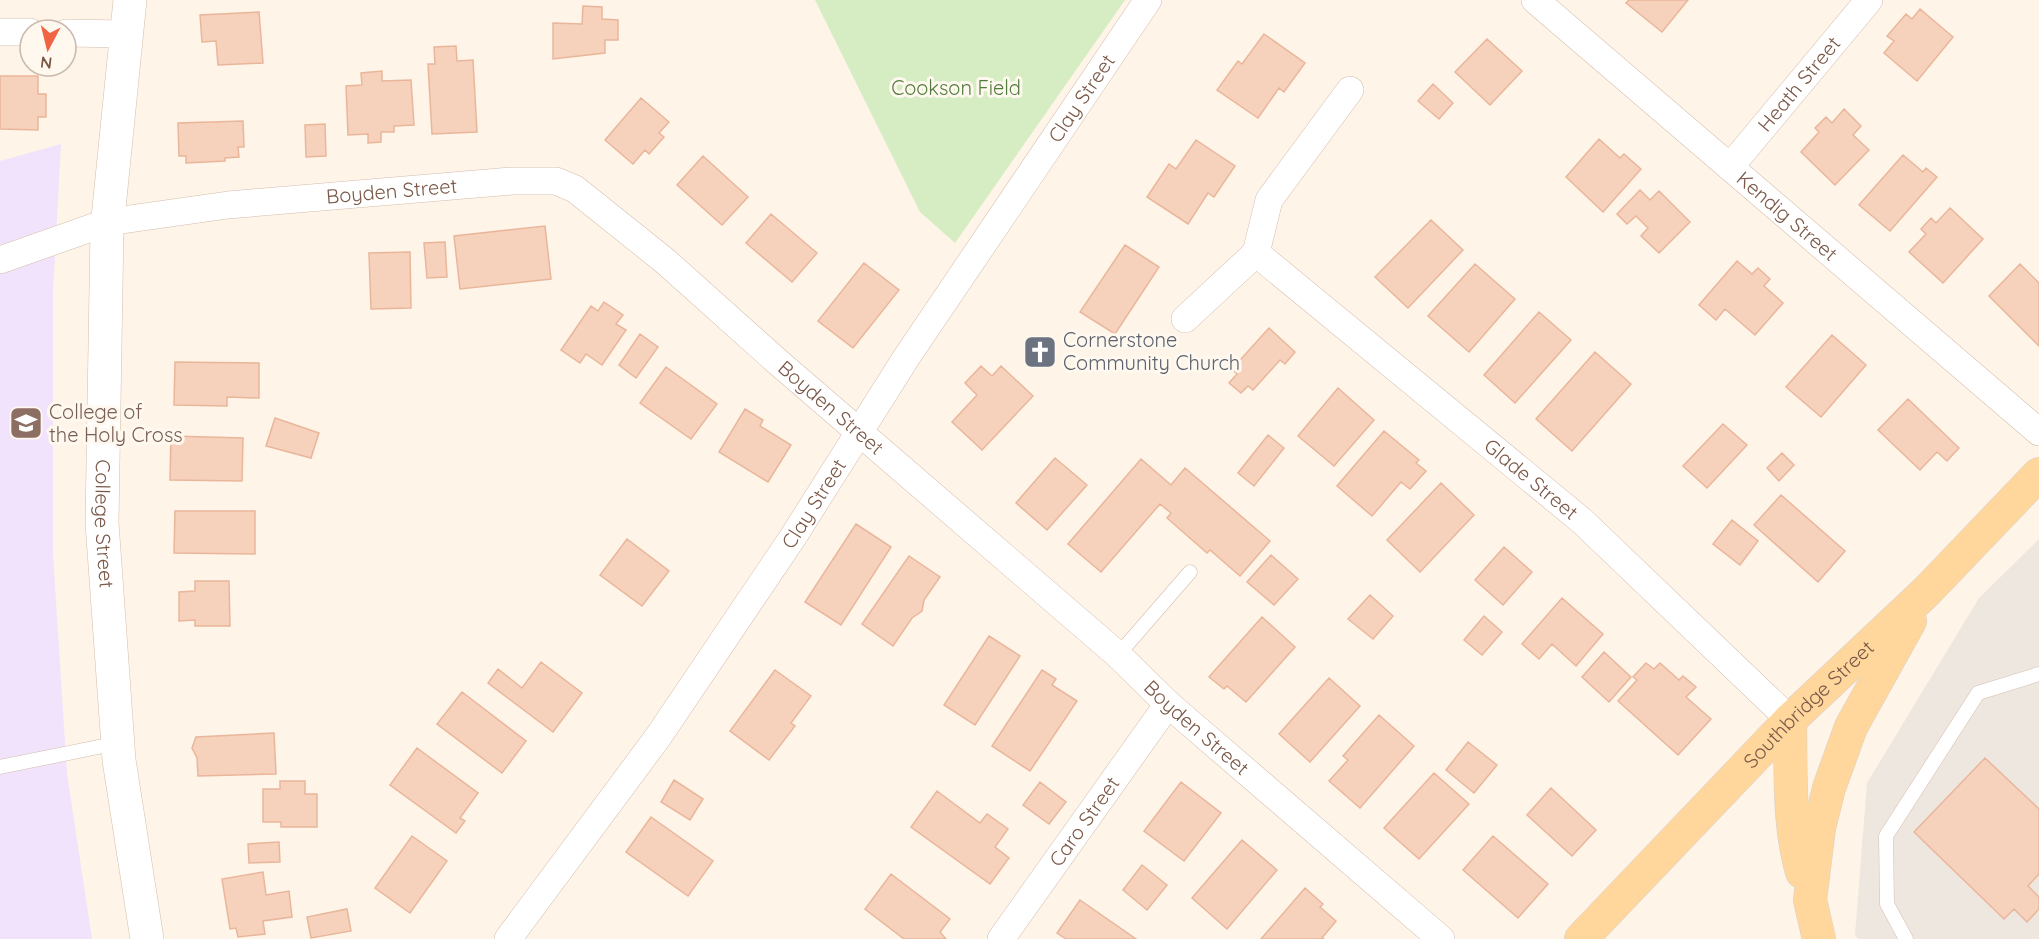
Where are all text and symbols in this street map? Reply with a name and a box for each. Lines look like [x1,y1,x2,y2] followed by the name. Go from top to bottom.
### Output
[18,18,78,78] north arrow
[1752,31,1846,136] street label: Heath Street
[1042,49,1120,147] street label: Clay Street
[39,52,53,74] text: N
[891,75,1021,100] park label: Cookson Field
[1732,166,1843,266] street label: Kendig Street
[325,173,458,209] street label: Boyden Street
[1063,327,1240,375] place label: Cornerstone Community Church
[1022,334,1058,370] church icon: Cornerstone Community Church
[773,355,889,460] street label: Boyden Street
[49,399,183,447] place label: College of the Holy Cross
[8,405,44,441] school or university icon: College of the Holy Cross
[1479,433,1584,525] street label: Glade Street
[776,454,851,553] street label: Clay Street
[90,459,120,589] street label: College Street
[1738,635,1879,773] street label: Southbridge Street
[1139,675,1255,780] street label: Boyden Street
[1043,771,1125,871] street label: Caro Street

